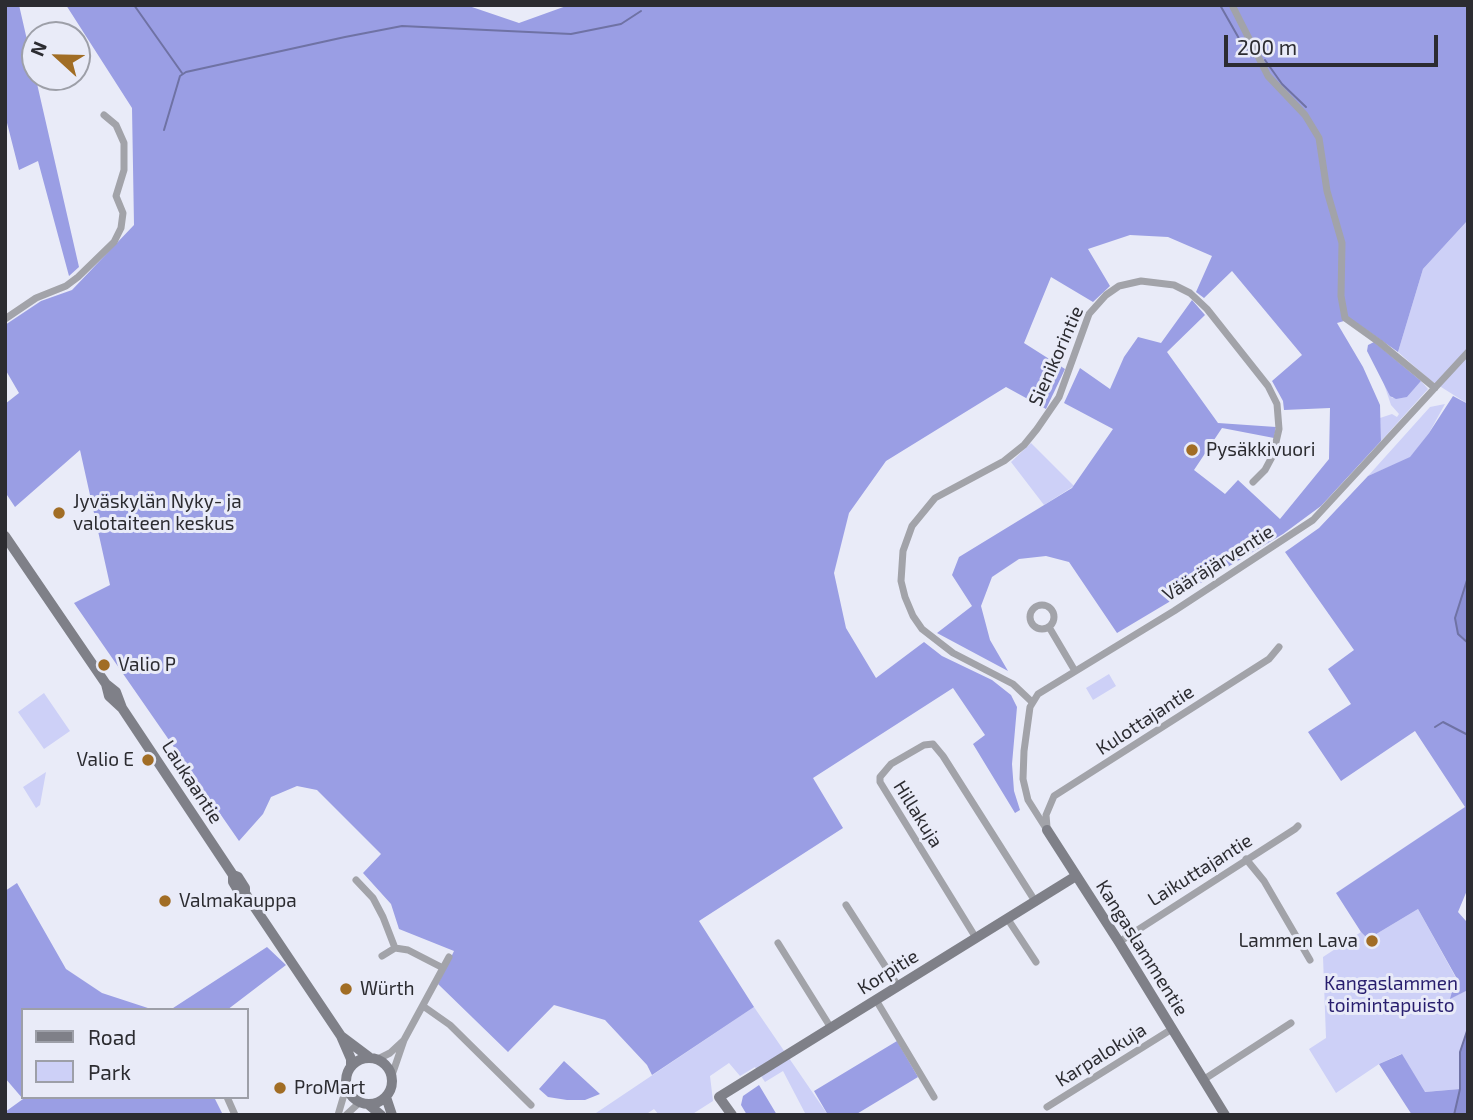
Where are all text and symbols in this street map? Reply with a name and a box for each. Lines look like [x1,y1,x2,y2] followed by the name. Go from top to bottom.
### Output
[21,21,91,91] north arrow
[1228,21,1442,65] scale bar
[1237,34,1297,59] text: 200 m
[25,38,51,59] text: N
[1024,302,1088,410] street label: Sienikorintie
[1206,439,1315,461] place label: Pysäkkivuori
[1184,442,1200,458] marker: Pysäkkivuori
[73,491,242,535] place label: Jyväskylän Nyky- ja valotaiteen keskus
[51,505,67,521] marker: Jyväskylän Nyky- ja valotaiteen keskus
[1158,520,1278,606] street label: Vääräjärventie
[118,654,176,676] place label: Valio P
[96,657,112,673] marker: Valio P
[1092,680,1198,760] street label: Kulottajantie
[157,736,227,828] street label: Laukaantie
[77,749,134,771] place label: Valio E
[140,752,156,768] marker: Valio E
[889,776,947,852] street label: Hillakuja
[1144,829,1256,911] street label: Laikuttajantie
[1091,876,1193,1020] street label: Kangaslammentie
[179,890,297,912] place label: Valmakauppa
[157,893,173,909] marker: Valmakauppa
[1238,930,1358,952] place label: Lammen Lava
[1364,933,1380,949] marker: Lammen Lava
[853,945,923,999] street label: Korpitie
[1324,973,1458,1017] park label: Kangaslammen toimintapuisto
[360,978,415,1000] place label: Würth
[338,981,354,997] marker: Würth
[21,1008,248,1099] legend
[1051,1018,1151,1092] street label: Karpalokuja
[88,1024,136,1049] text: Road
[88,1059,131,1084] text: Park
[294,1077,365,1099] place label: ProMart
[272,1080,288,1096] marker: ProMart

